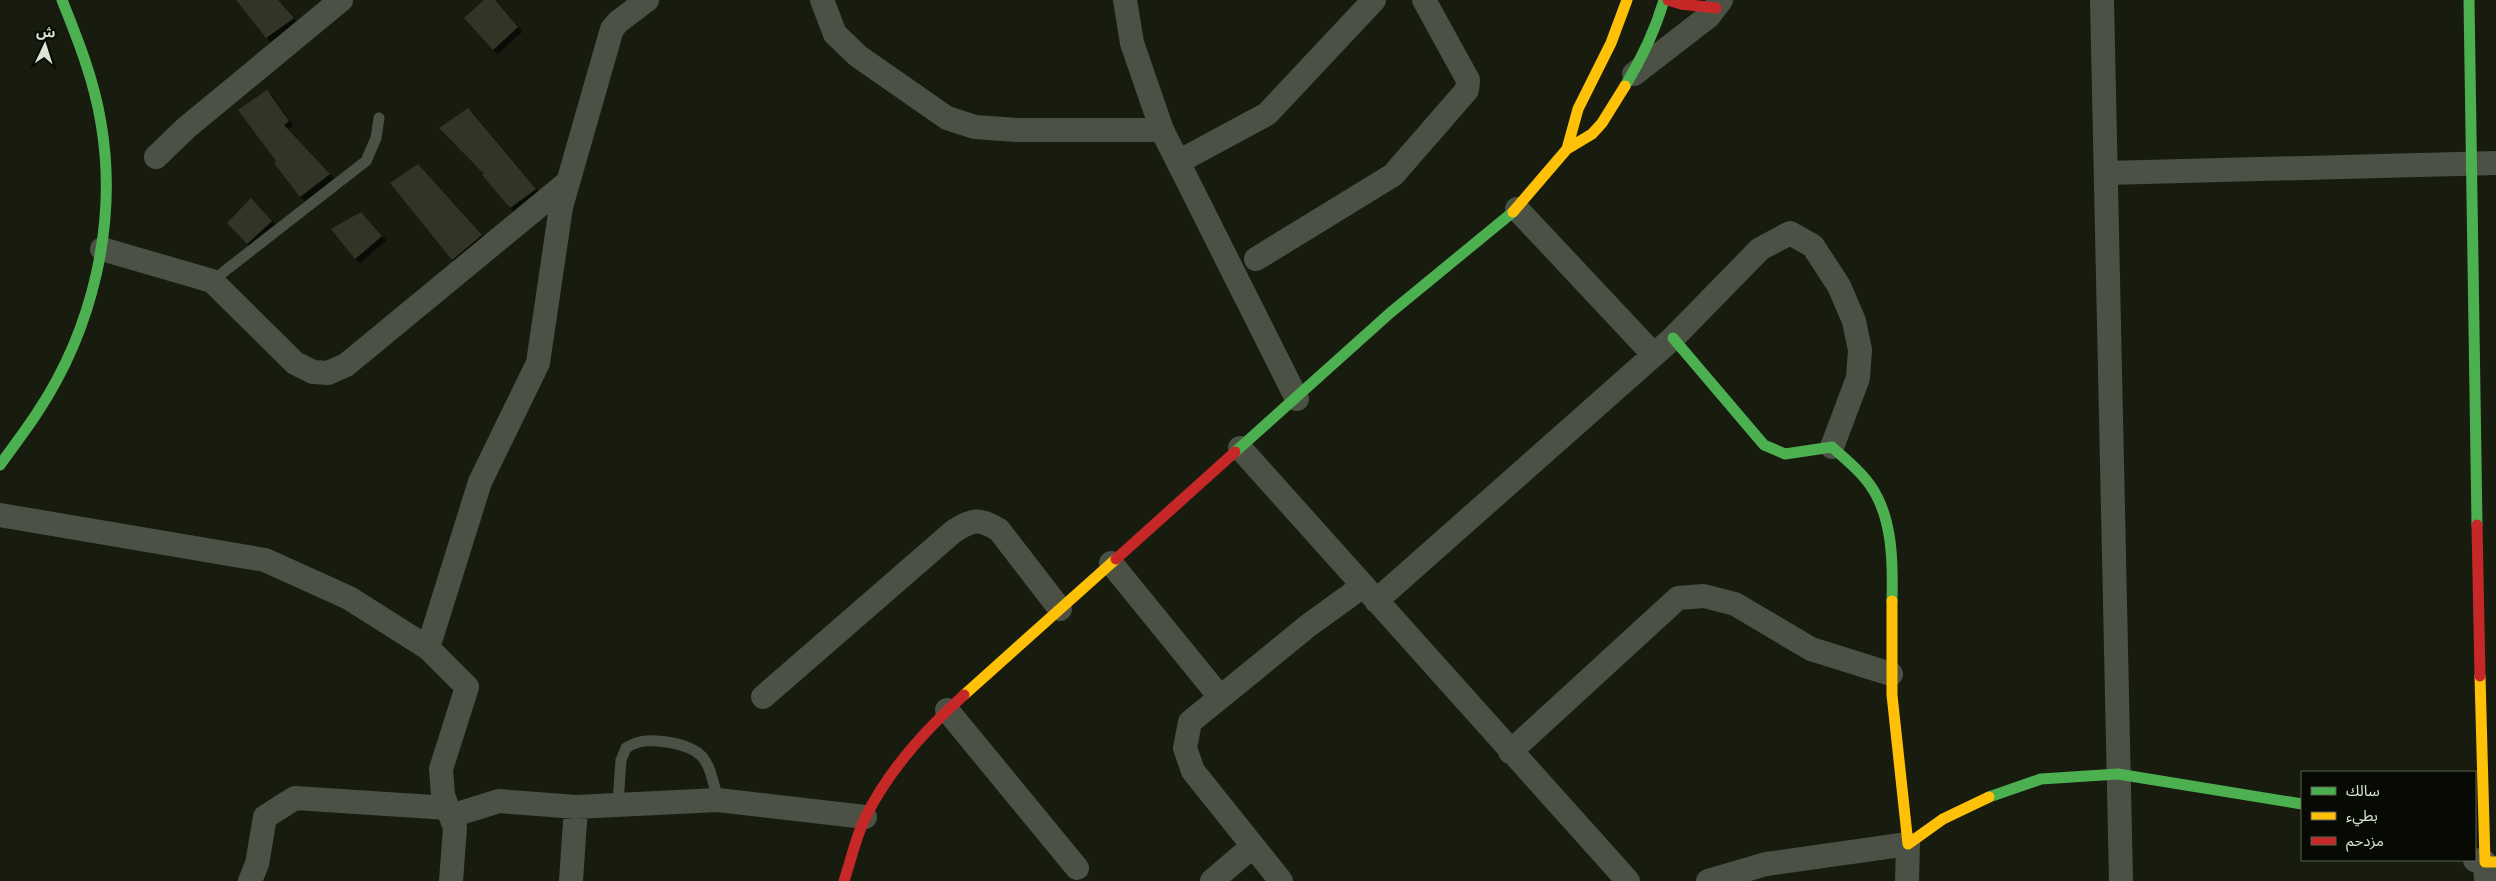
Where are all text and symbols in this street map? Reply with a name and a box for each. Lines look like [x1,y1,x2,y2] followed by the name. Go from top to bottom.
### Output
[20,20,70,70] north arrow
[36,22,56,42] text: ش
[2301,771,2476,861] legend
[2346,781,2380,800] text: سالك
[2346,806,2378,827] text: بطيء
[2346,831,2384,852] text: مزدحم

